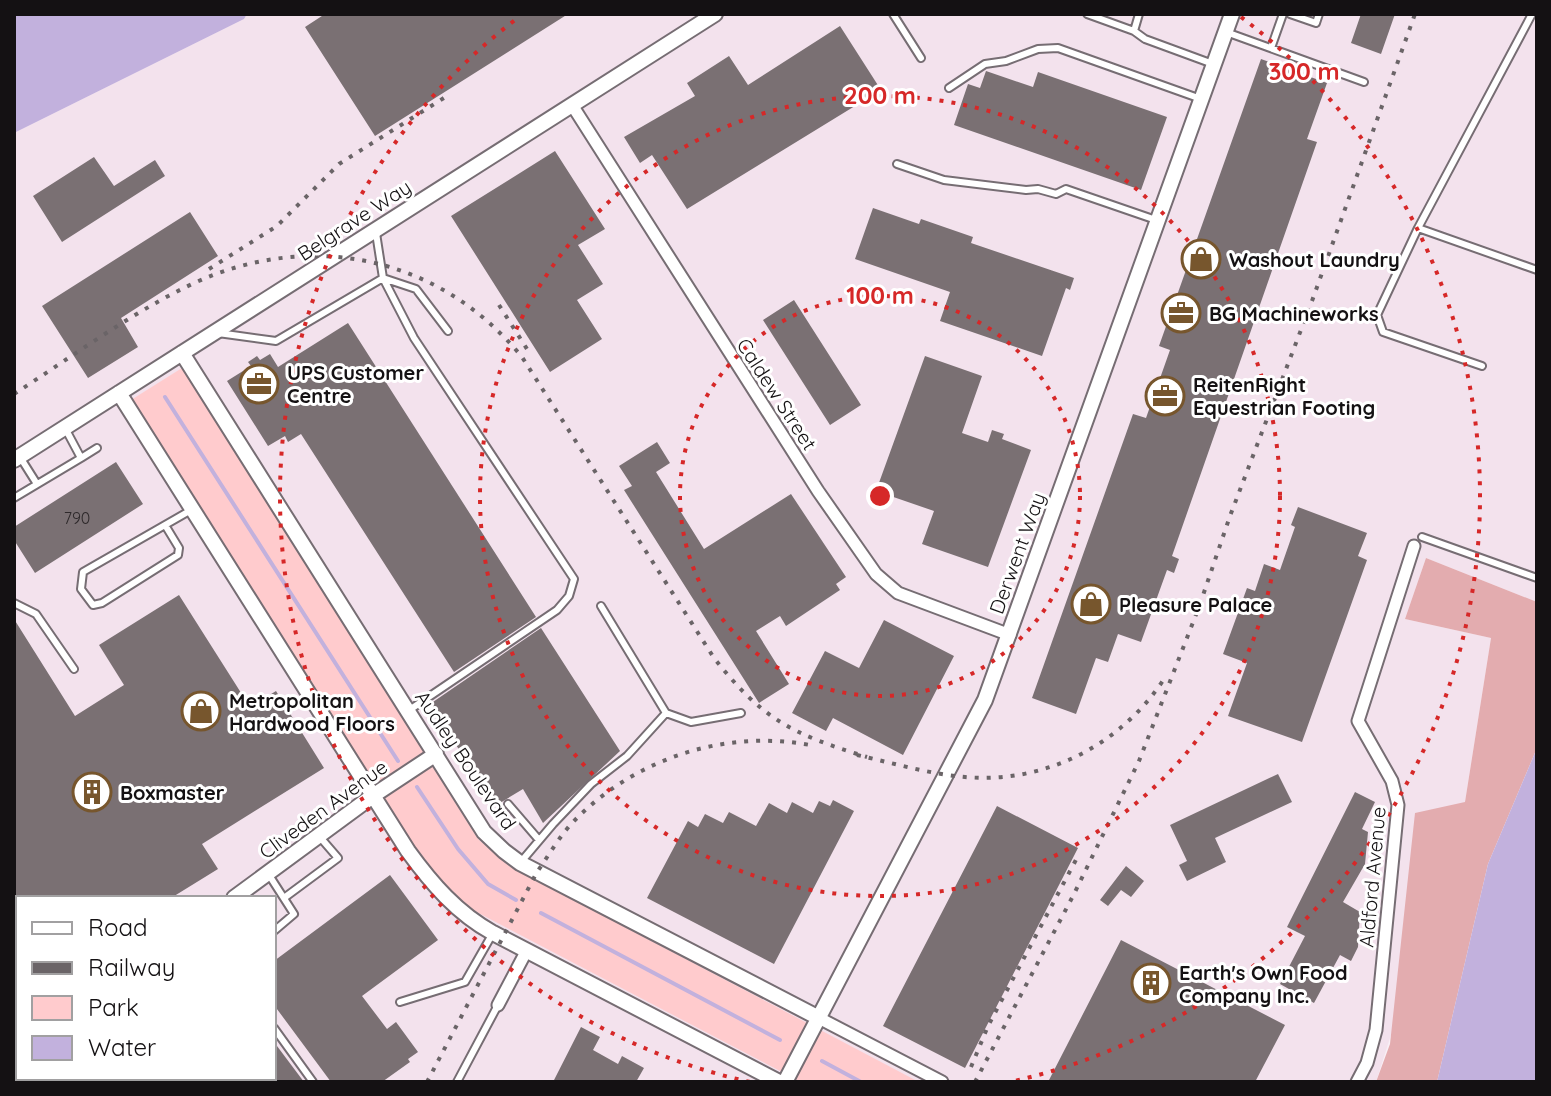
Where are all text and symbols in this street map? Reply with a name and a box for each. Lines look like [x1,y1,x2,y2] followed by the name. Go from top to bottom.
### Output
[1268,56,1340,86] text: 300 m
[844,80,916,110] text: 200 m
[293,174,415,266] street label: Belgrave Way
[1180,238,1222,280] shop icon: Washout Laundry
[1229,247,1400,272] place label: Washout Laundry
[846,280,914,310] text: 100 m
[1160,292,1202,334] office icon: BG Machineworks
[1209,301,1379,326] place label: BG Machineworks
[732,333,823,455] street label: Caldew Street
[287,360,424,408] place label: UPS Customer Centre
[238,363,280,405] office icon: UPS Customer Centre
[1193,372,1375,420] place label: ReitenRight Equestrian Footing
[1144,375,1186,417] office icon: ReitenRight Equestrian Footing
[866,482,894,510] centre of rings
[983,489,1051,617] street label: Derwent Way
[64,508,90,528] house number: 790
[1070,583,1112,625] shop icon: Pleasure Palace
[1119,592,1272,617] place label: Pleasure Palace
[410,686,522,834] street label: Audley Boulevard
[229,688,395,736] place label: Metropolitan Hardwood Floors
[180,690,222,732] shop icon: Metropolitan Hardwood Floors
[254,754,392,864] street label: Cliveden Avenue
[71,771,113,813] building icon: Boxmaster
[120,780,225,805] place label: Boxmaster
[1353,806,1391,948] street label: Aldford Avenue
[16,896,276,1080] legend
[88,912,148,942] text: Road
[88,952,175,982] text: Railway
[1179,960,1348,1008] place label: Earth's Own Food Company Inc.
[1130,962,1172,1004] building icon: Earth's Own Food Company Inc.
[88,992,139,1022] text: Park
[88,1032,156,1062] text: Water

